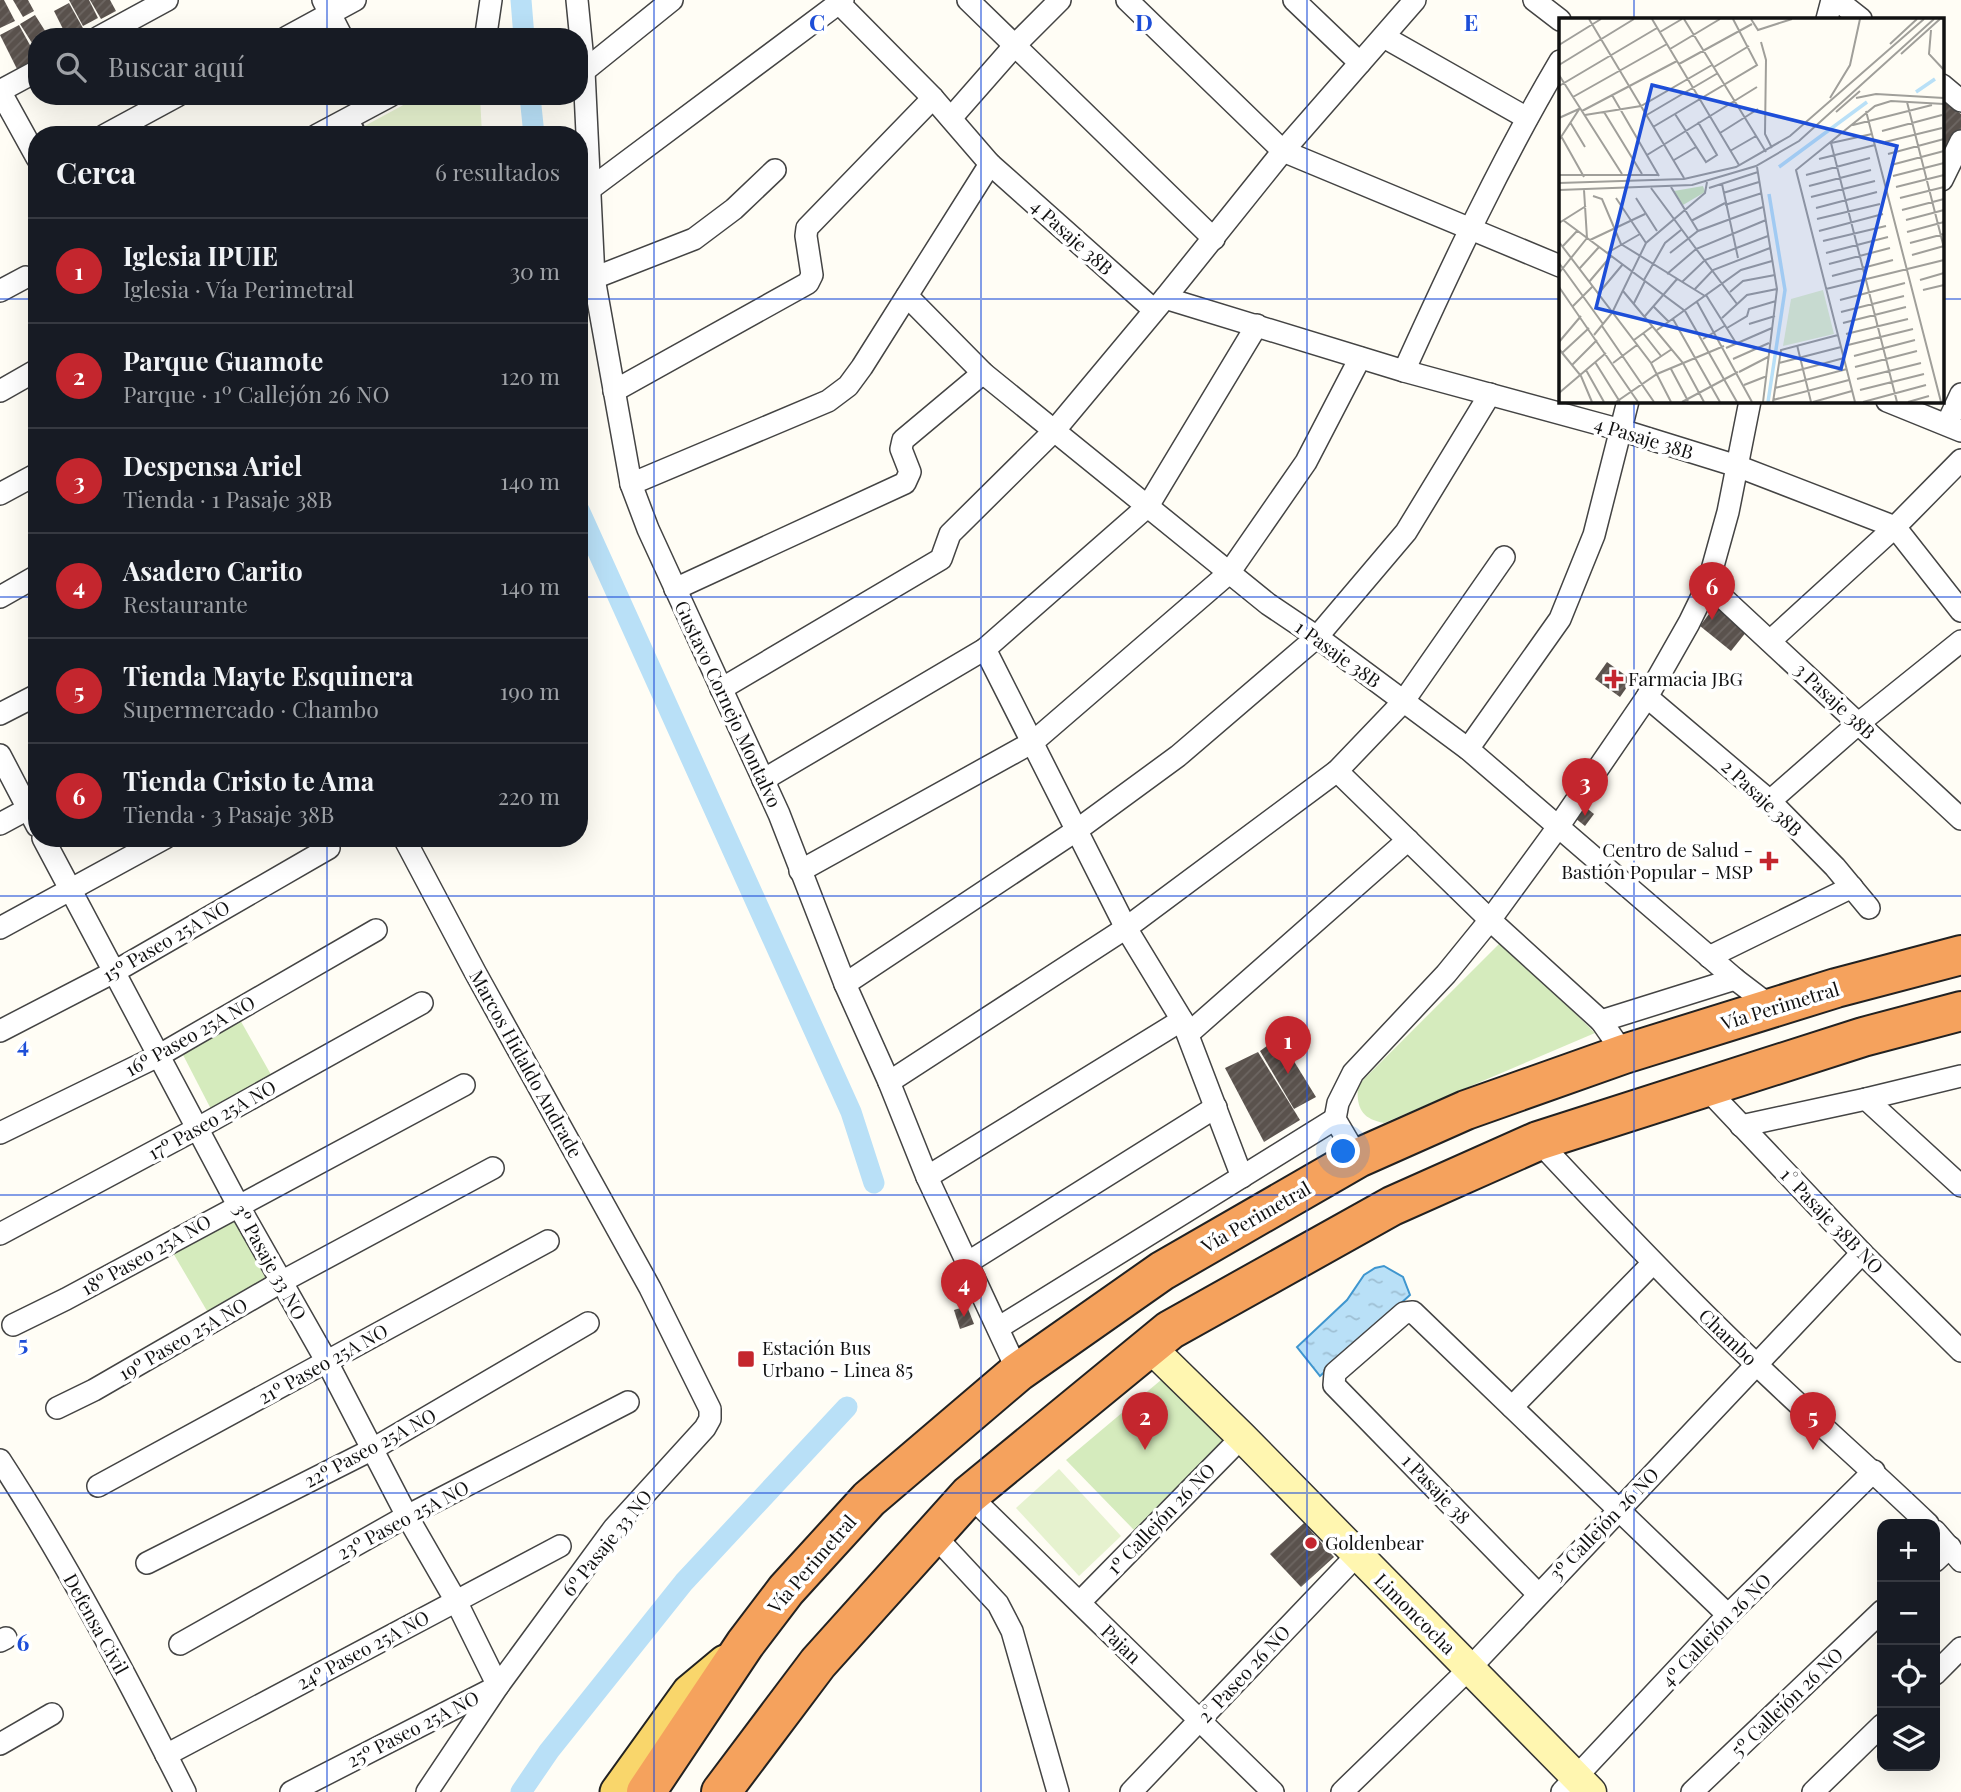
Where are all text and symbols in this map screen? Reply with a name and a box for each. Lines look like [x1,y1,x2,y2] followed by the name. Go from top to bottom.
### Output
[809,6,825,37] text: C
[1135,6,1153,37] text: D
[1464,6,1478,37] text: E
[1559,18,1944,402] inset map
[28,28,588,105] search box
[52,48,90,86] icon: search
[108,49,244,84] text: Buscar aquí
[56,152,136,192] text: Cerca
[435,156,560,187] text: 6 resultados
[1026,192,1119,280] street label: 4 Pasaje 38B
[123,238,278,273] text: Iglesia IPUIE
[75,255,83,286] text: 1
[510,255,560,286] text: 30 m
[123,273,354,304] text: Iglesia · Vía Perimetral
[123,343,323,378] text: Parque Guamote
[73,360,85,391] text: 2
[501,360,560,391] text: 120 m
[123,378,389,409] text: Parque · 1º Callejón 26 NO
[1592,410,1697,464] street label: 4 Pasaje 38B
[123,448,302,483] text: Despensa Ariel
[73,465,85,496] text: 3
[500,465,560,496] text: 140 m
[123,483,332,514] text: Tienda · 1 Pasaje 38B
[123,553,303,588] text: Asadero Carito
[1689,562,1735,620] pin: 6
[73,570,85,601] text: 4
[500,570,560,601] text: 140 m
[123,588,248,619] text: Restaurante
[669,596,788,811] street label: Gustavo Cornejo Montalvo
[1291,613,1387,693] street label: 1 Pasaje 38B
[1790,656,1882,744] street label: 3 Pasaje 38B
[123,658,413,693] text: Tienda Mayte Esquinera
[1628,665,1743,691] place label: Farmacia JBG
[1606,671,1622,687] marker: Farmacia JBG
[74,675,84,706] text: 5
[500,675,560,706] text: 190 m
[123,693,379,724] text: Supermercado · Chambo
[1717,753,1809,842] street label: 2 Pasaje 38B
[1562,758,1608,816] pin: 3
[123,763,374,798] text: Tienda Cristo te Ama
[73,780,85,811] text: 6
[498,780,560,811] text: 220 m
[123,798,334,829] text: Tienda · 3 Pasaje 38B
[1561,836,1753,884] place label: Centro de Salud - Bastión Popular - MSP
[1759,851,1779,871] marker: Centro de Salud - Bastión Popular - MSP
[97,893,234,987] street label: 15º Paseo 25A NO
[464,965,589,1162] street label: Marcos Hidaldo Andrade
[1716,975,1843,1036] street label: Vía Perimetral
[120,989,259,1082] street label: 16º Paseo 25A NO
[1265,1016,1311,1074] pin: 1
[17,1028,29,1059] text: 4
[143,1073,280,1165] street label: 17º Paseo 25A NO
[1326,1134,1360,1168] your location
[1775,1162,1890,1279] street label: 1° Pasaje 38B NO
[1195,1174,1316,1259] street label: Vía Perimetral
[228,1199,314,1324] street label: 3º Pasaje 33 NO
[76,1208,215,1301] street label: 18º Paseo 25A NO
[941,1259,987,1317] pin: 4
[113,1291,252,1386] street label: 19º Paseo 25A NO
[1694,1302,1764,1371] street label: Chambo
[253,1317,392,1409] street label: 21º Paseo 25A NO
[18,1327,28,1358] text: 5
[762,1334,913,1382] place label: Estación Bus Urbano - Linea 85
[736,1349,756,1369] marker: Estación Bus Urbano - Linea 85
[1122,1392,1168,1450] pin: 2
[1790,1392,1836,1450] pin: 5
[299,1401,440,1493] street label: 22º Paseo 25A NO
[1397,1448,1477,1529] street label: 1 Pasaje 38
[1100,1457,1220,1580] street label: 1º Callejón 26 NO
[1543,1461,1664,1585] street label: 3º Callejón 26 NO
[332,1473,473,1565] street label: 23º Paseo 25A NO
[555,1484,657,1601] street label: 6º Pasaje 33 NO
[761,1508,862,1619] street label: Vía Perimetral
[1877,1519,1940,1771] map controls
[1877,1519,1940,1582] button: +
[1325,1529,1425,1555] place label: Goldenbear
[1303,1535,1319,1551] marker: Goldenbear
[1369,1567,1462,1660] street label: Limoncocha
[1654,1567,1776,1692] street label: 4º Callejón 26 NO
[58,1568,136,1679] street label: Defensa Civil
[1877,1582,1940,1645] button: −
[292,1603,433,1695] street label: 24º Paseo 25A NO
[1096,1618,1148,1669] street label: Pajan
[1191,1619,1295,1728] street label: 2° Paseo 26 NO
[17,1626,30,1657] text: 6
[1725,1641,1848,1762] street label: 5º Callejón 26 NO
[1877,1645,1940,1708] button: locate
[342,1684,483,1773] street label: 25º Paseo 25A NO
[1877,1708,1940,1771] button: layers

